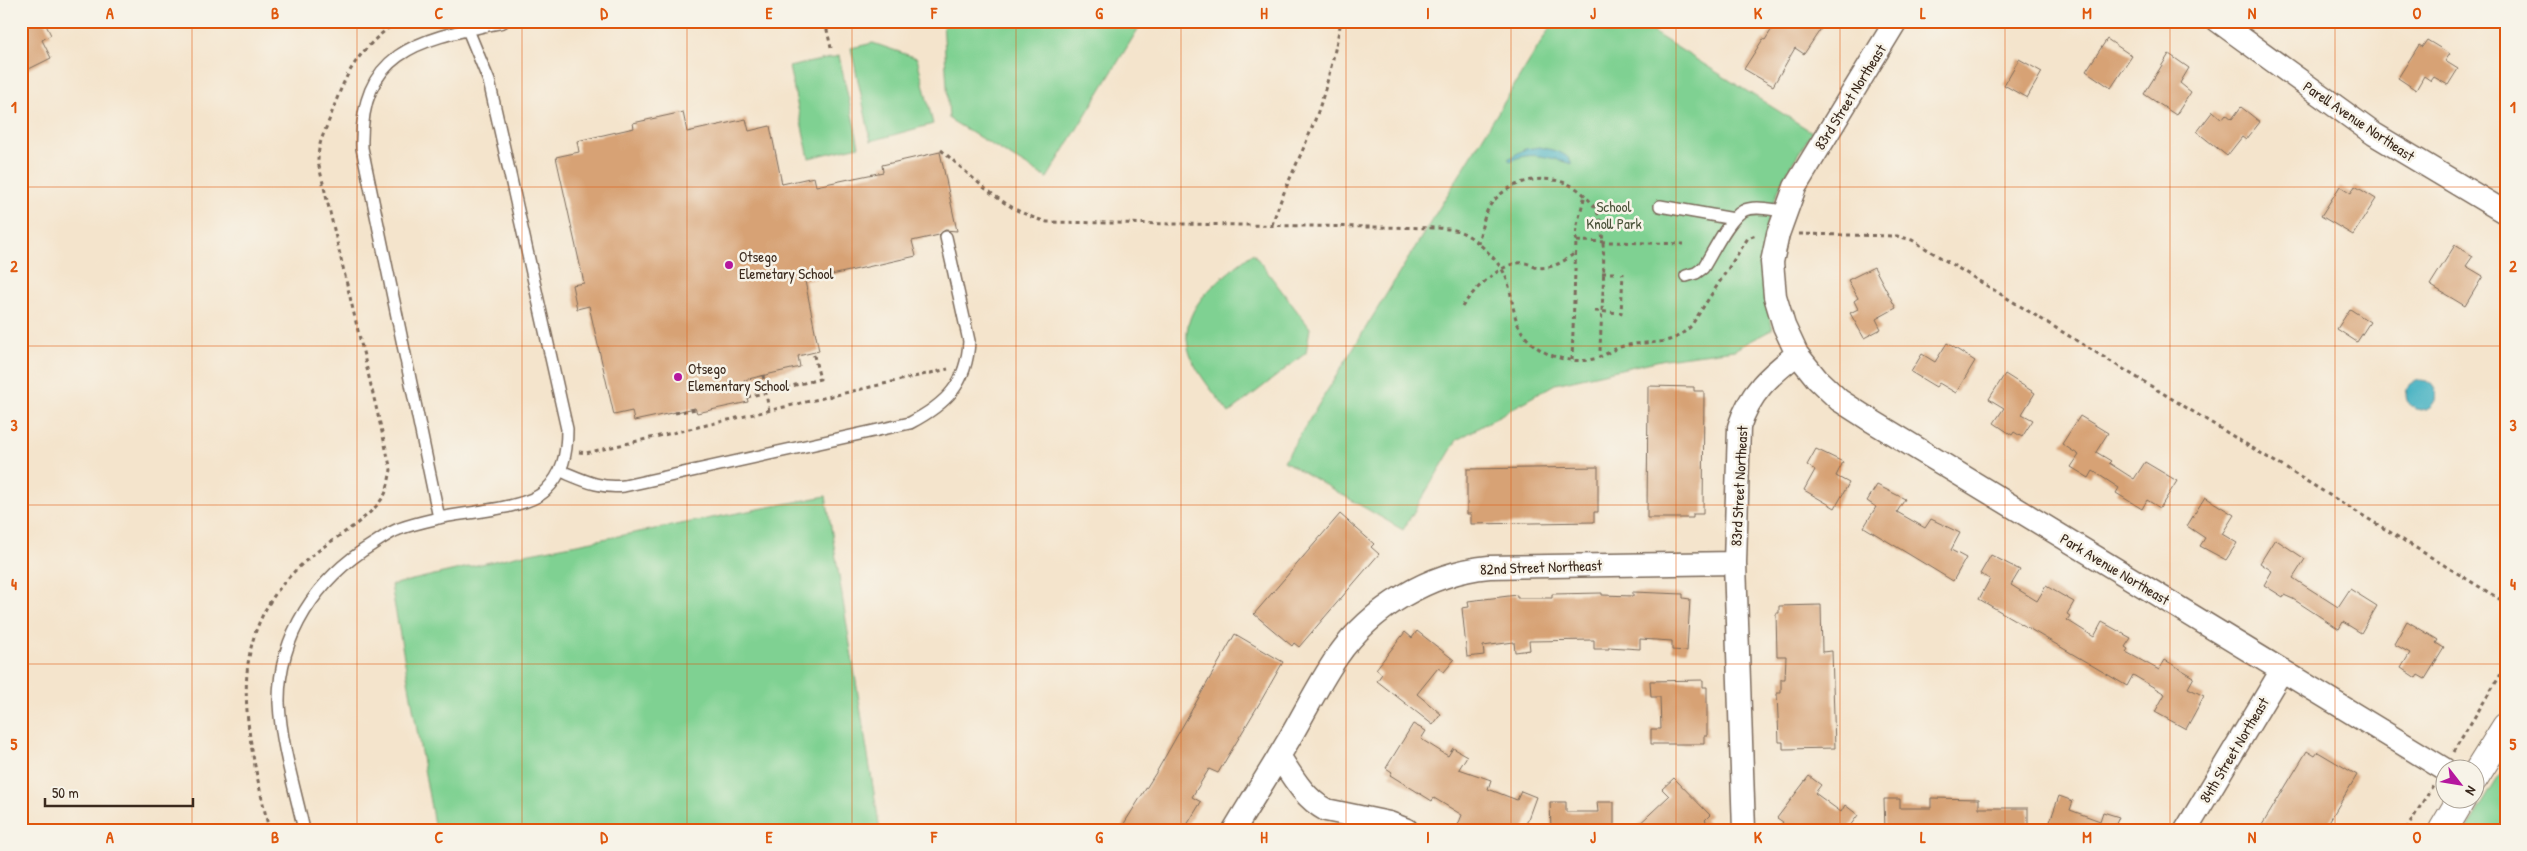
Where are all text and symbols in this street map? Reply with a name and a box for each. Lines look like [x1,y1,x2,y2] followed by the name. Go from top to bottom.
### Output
[106,2,114,24] text: A
[271,2,279,24] text: B
[435,2,444,24] text: C
[600,2,608,24] text: D
[765,2,773,24] text: E
[930,2,938,24] text: F
[1095,2,1103,24] text: G
[1260,2,1268,24] text: H
[1426,2,1430,24] text: I
[1590,2,1596,24] text: J
[1754,2,1763,24] text: K
[1920,2,1926,24] text: L
[2082,2,2092,24] text: M
[2248,2,2257,24] text: N
[2413,2,2422,24] text: O
[1809,40,1891,154] street label: 83rd Street Northeast
[2299,76,2420,167] street label: Parell Avenue Northeast
[11,96,17,118] text: 1
[2510,96,2516,118] text: 1
[1586,196,1642,234] park label: School Knoll Park
[739,246,833,284] place label: Otsego Elemetary School
[10,255,18,277] text: 2
[2509,255,2517,277] text: 2
[723,259,735,271] marker: Otsego Elemetary School
[688,358,789,396] place label: Otsego Elementary School
[672,371,684,383] marker: Otsego Elementary School
[10,414,18,436] text: 3
[2509,414,2517,436] text: 3
[1725,424,1753,547] street label: 83rd Street Northeast
[2056,528,2174,610] street label: Park Avenue Northeast
[1480,554,1603,580] street label: 82nd Street Northeast
[11,573,17,595] text: 4
[2510,573,2516,595] text: 4
[2194,693,2274,807] street label: 84th Street Northeast
[11,733,18,755] text: 5
[2510,733,2517,755] text: 5
[2434,758,2484,808] north arrow
[45,776,192,808] scale bar
[52,782,79,803] text: 50 m
[2461,783,2482,800] text: N
[106,826,114,848] text: A
[271,826,279,848] text: B
[435,826,444,848] text: C
[600,826,608,848] text: D
[765,826,773,848] text: E
[930,826,938,848] text: F
[1095,826,1103,848] text: G
[1260,826,1268,848] text: H
[1426,826,1430,848] text: I
[1590,826,1596,848] text: J
[1754,826,1763,848] text: K
[1920,826,1926,848] text: L
[2082,826,2092,848] text: M
[2248,826,2257,848] text: N
[2413,826,2422,848] text: O

